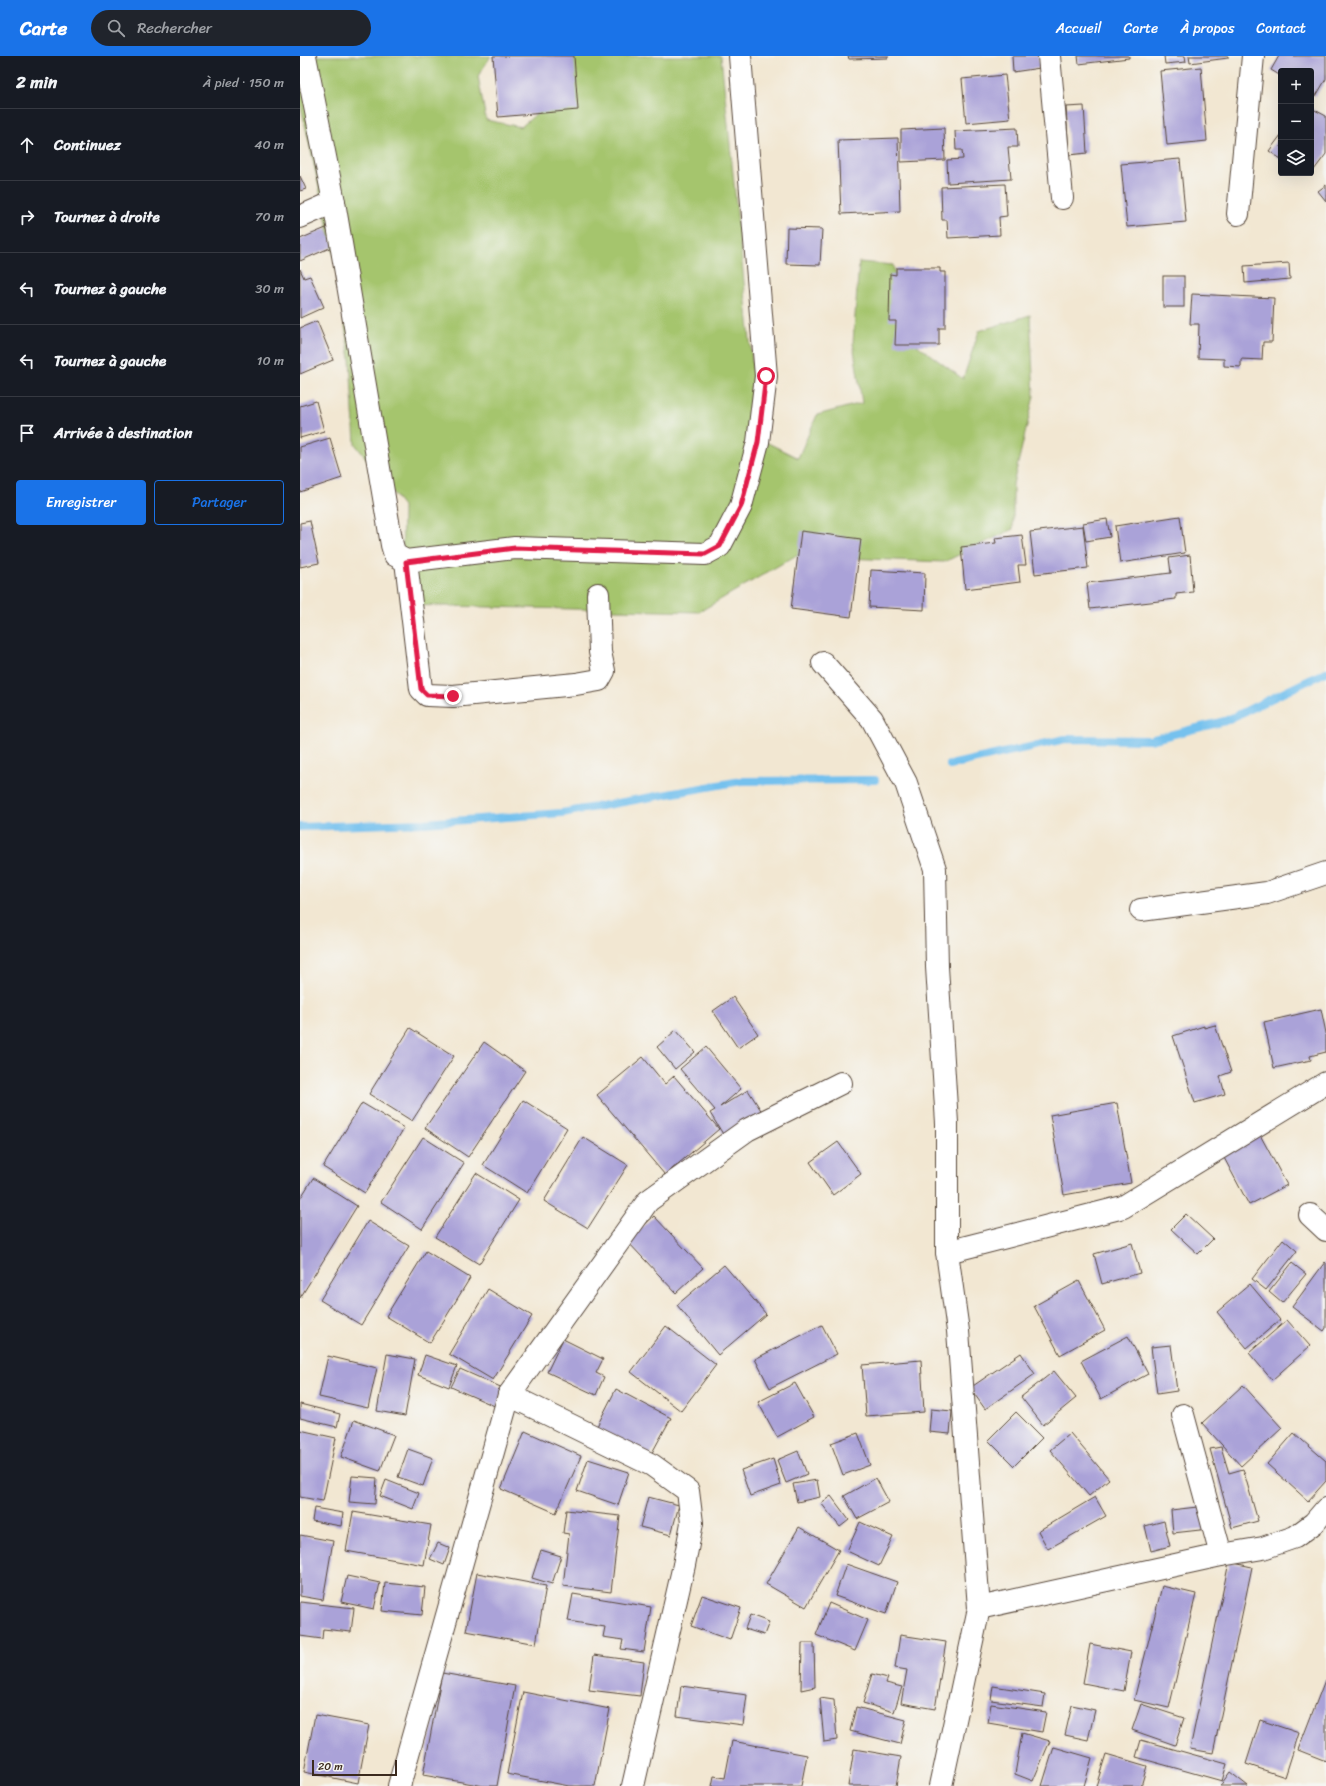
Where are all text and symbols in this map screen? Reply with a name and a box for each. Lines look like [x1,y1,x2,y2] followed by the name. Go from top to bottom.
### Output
[91,10,371,46] search box
[20,12,67,45] text: Carte
[137,15,212,41] text: Rechercher
[1056,16,1102,41] text: Accueil
[1124,16,1158,41] text: Carte
[1180,16,1234,41] text: À propos
[1256,16,1306,41] text: Contact
[105,17,127,39] icon: search
[16,67,57,97] text: 2 min
[1278,68,1314,176] map controls
[1278,68,1314,104] button: +
[203,71,284,94] text: À pied · 150 m
[1278,104,1314,140] button: −
[54,132,121,158] text: Continuez
[254,133,284,156] text: 40 m
[16,134,38,156] icon: ahead
[1278,140,1314,176] button: layers
[54,204,160,230] text: Tournez à droite
[255,205,284,228] text: 70 m
[16,206,38,228] icon: right
[54,276,166,302] text: Tournez à gauche
[255,277,284,300] text: 30 m
[16,278,38,300] icon: left
[54,348,166,374] text: Tournez à gauche
[257,349,284,372] text: 10 m
[16,350,38,372] icon: left
[757,367,775,385] route start
[54,420,192,446] text: Arrivée à destination
[16,422,38,444] icon: arrive
[16,480,146,525] button: Enregistrer
[154,480,284,525] button: Partager
[444,687,462,705] route end
[318,1757,343,1776] text: 20 m
[312,1758,397,1777] scale bar

